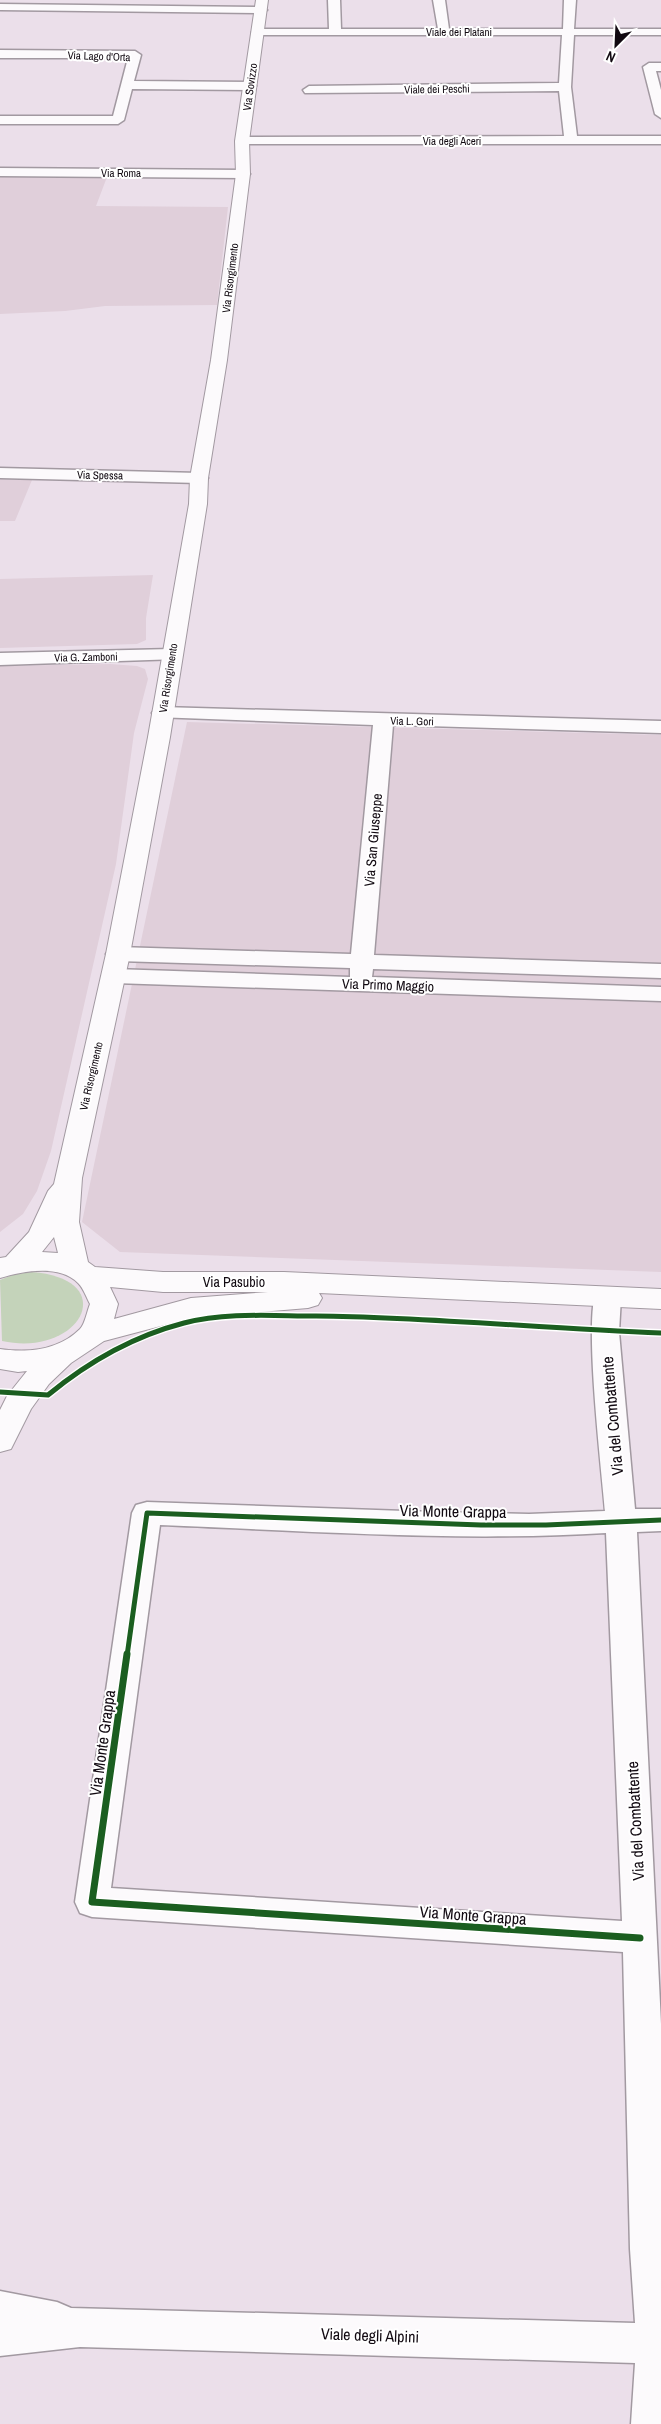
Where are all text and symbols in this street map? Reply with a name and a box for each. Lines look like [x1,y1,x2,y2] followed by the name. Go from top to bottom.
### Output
[591,20,641,70] north arrow
[426,25,492,39] street label: Viale dei Platani
[603,47,618,67] text: N
[67,48,131,64] street label: Via Lago d'Orta
[240,62,260,112] street label: Via Sovizzo
[404,81,470,97] street label: Viale dei Peschi
[423,134,481,148] street label: Via degli Aceri
[101,166,141,180] street label: Via Roma
[219,242,241,314] street label: Via Risorgimento
[77,468,123,482] street label: Via Spessa
[156,642,180,714] street label: Via Risorgimento
[54,649,118,665] street label: Via G. Zamboni
[390,714,434,728] street label: Via L. Gori
[360,793,386,887] street label: Via San Giuseppe
[342,974,434,996] street label: Via Primo Maggio
[76,1040,106,1112] street label: Via Risorgimento
[203,1273,265,1291] street label: Via Pasubio
[596,1356,628,1476] street label: Via del Combattente
[399,1499,507,1523] street label: Via Monte Grappa
[84,1688,120,1798] street label: Via Monte Grappa
[621,1761,649,1881] street label: Via del Combattente
[419,1900,528,1930] street label: Via Monte Grappa
[321,2322,419,2348] street label: Viale degli Alpini

